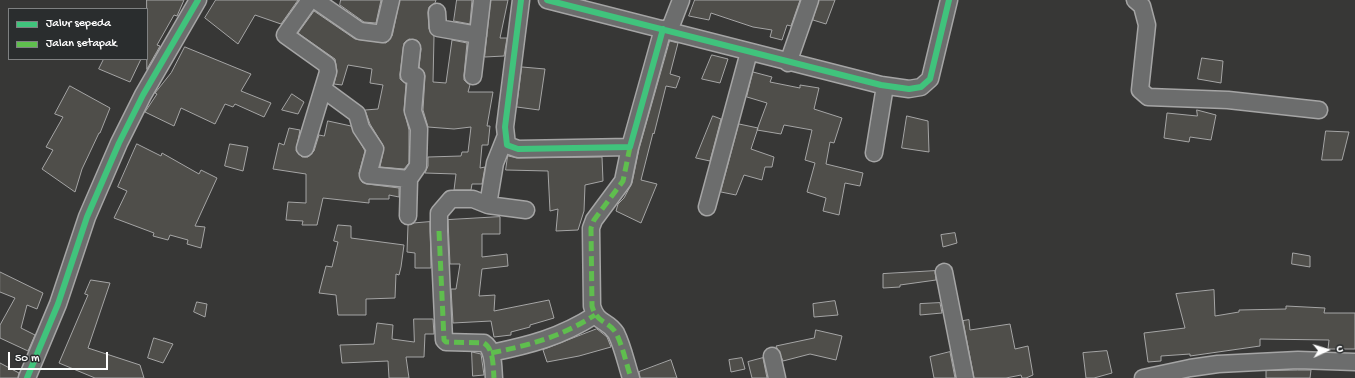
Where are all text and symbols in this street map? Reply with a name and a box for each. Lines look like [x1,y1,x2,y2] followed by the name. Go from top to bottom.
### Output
[8,8,148,60] legend
[46,17,111,31] text: Jalur sepeda
[46,37,117,51] text: Jalan setapak
[1307,330,1347,370] north arrow
[10,344,110,370] scale bar
[1333,346,1345,353] text: U
[15,352,40,366] text: 50 m

